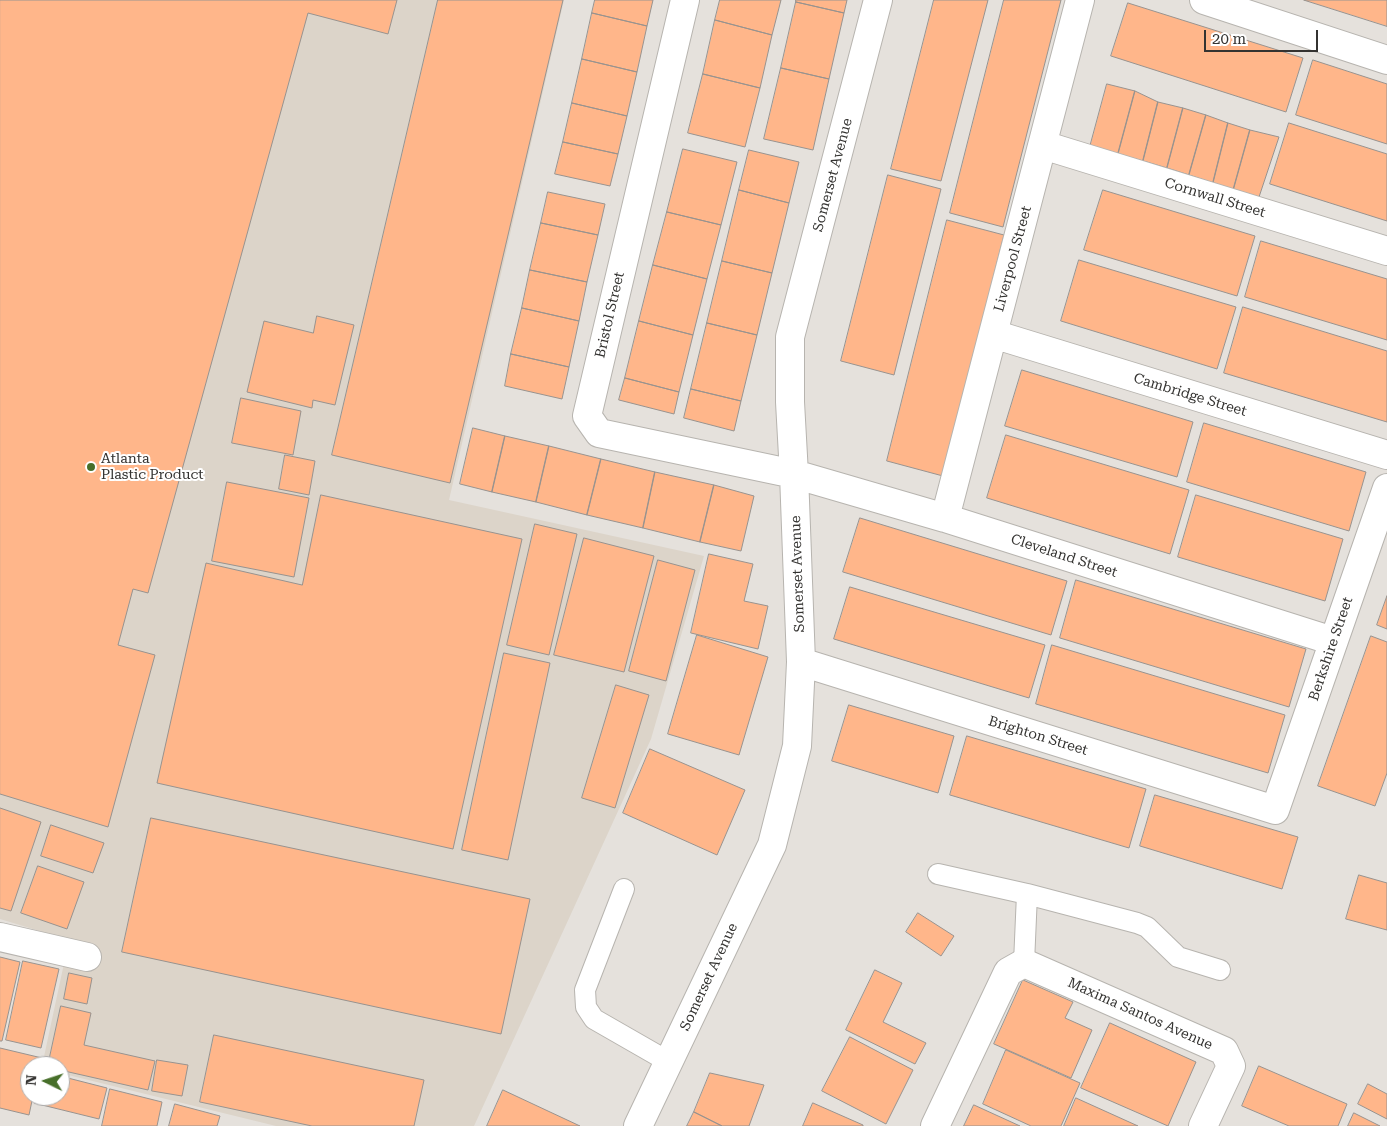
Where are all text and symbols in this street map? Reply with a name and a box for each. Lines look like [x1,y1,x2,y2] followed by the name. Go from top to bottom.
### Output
[1207,20,1321,52] scale bar
[1212,30,1246,48] text: 20 m
[810,116,856,234] street label: Somerset Avenue
[1163,175,1267,221] street label: Cornwall Street
[991,204,1035,314] street label: Liverpool Street
[592,270,628,360] street label: Bristol Street
[1131,370,1249,420] street label: Cambridge Street
[101,451,204,484] place label: Atlanta Plastic Product
[85,461,97,473] marker: Atlanta Plastic Product
[788,515,808,633] street label: Somerset Avenue
[1009,531,1119,581] street label: Cleveland Street
[1305,595,1357,703] street label: Berkshire Street
[986,713,1090,759] street label: Brighton Street
[677,920,741,1034] street label: Somerset Avenue
[1065,974,1215,1054] street label: Maxima Santos Avenue
[20,1056,70,1106] north arrow
[23,1074,39,1086] text: N

